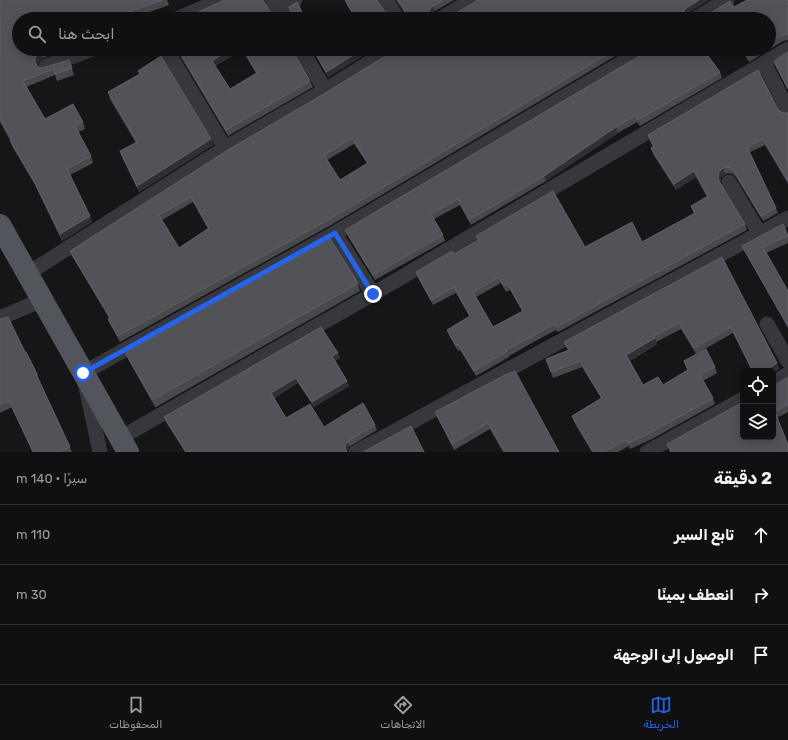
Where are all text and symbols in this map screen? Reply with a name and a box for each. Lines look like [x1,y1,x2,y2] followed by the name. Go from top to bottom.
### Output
[12,12,776,56] search box
[26,23,48,45] icon: search
[58,25,115,43] text: ابحث هنا
[364,285,382,303] route end
[74,364,92,382] route start
[740,368,776,440] map controls
[740,368,776,404] button: locate
[740,404,776,440] button: layers
[714,468,772,488] text: 2 دقيقة
[16,471,87,486] text: سيرًا · 140 m
[750,524,772,546] icon: ahead
[674,526,734,544] text: تابع السير
[16,527,50,542] text: 110 m
[750,584,772,606] icon: right
[657,586,734,604] text: انعطف يمينًا
[16,587,47,602] text: 30 m
[750,644,772,666] icon: arrive
[613,646,734,664] text: الوصول إلى الوجهة
[109,694,162,731] tab: المحفوظات
[380,694,425,731] tab: الاتجاهات
[643,694,679,731] tab: الخريطة

